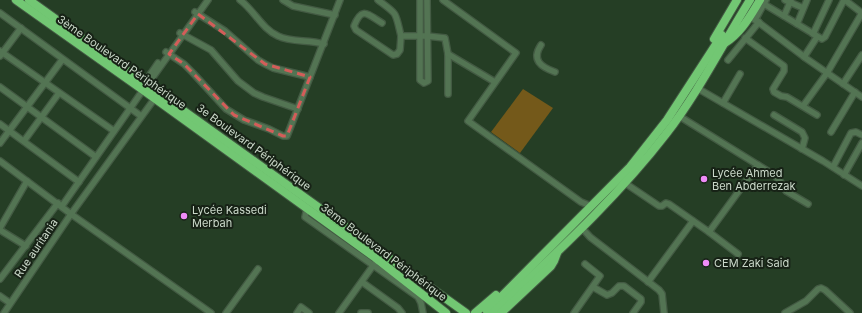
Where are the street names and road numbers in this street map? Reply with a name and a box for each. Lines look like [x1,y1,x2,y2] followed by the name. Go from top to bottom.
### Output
[55,12,189,112] street label: 3ème Boulevard Périphérique
[194,101,314,193] street label: 3e Boulevard Périphérique
[318,200,450,304] street label: 3ème Boulevard Périphérique
[11,216,61,280] street label: Rue auritania

